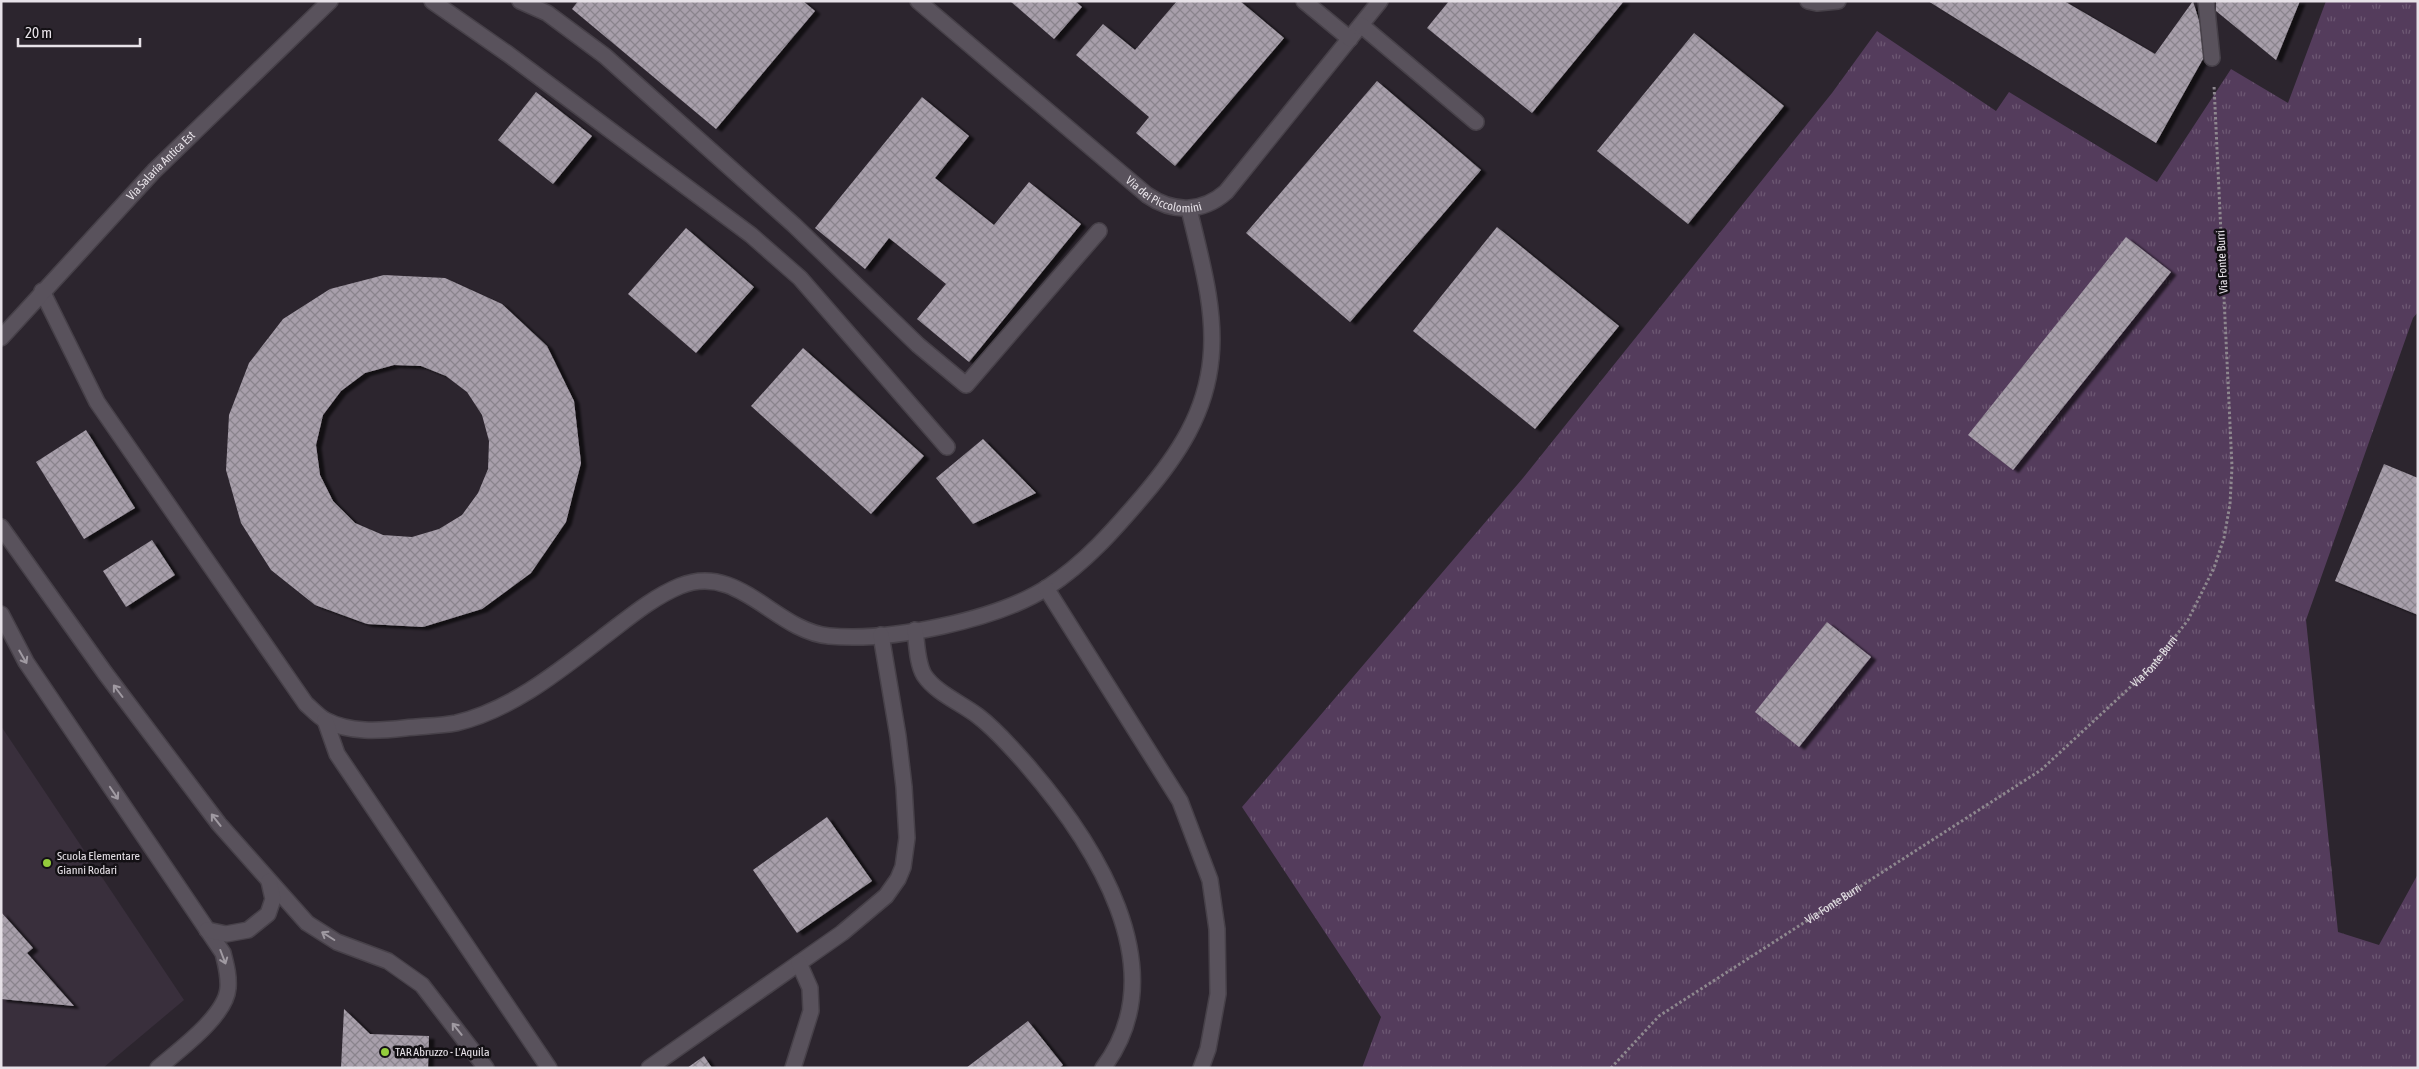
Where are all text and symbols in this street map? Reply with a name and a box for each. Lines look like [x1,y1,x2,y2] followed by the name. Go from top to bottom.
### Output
[18,15,140,47] scale bar
[25,24,52,41] text: 20 m
[124,128,198,203] street label: Via Salaria Antica Est
[1123,173,1203,215] street label: Via dei Piccolomini
[2213,230,2231,294] street label: Via Fonte Burri
[2128,633,2180,690] street label: Via Fonte Burri
[19,650,29,664] one-way arrow
[112,685,123,698] one-way arrow
[109,785,119,799] one-way arrow
[210,814,221,827] one-way arrow
[57,849,140,877] place label: Scuola Elementare Gianni Rodari
[41,857,53,869] marker: Scuola Elementare Gianni Rodari
[1803,881,1864,927] street label: Via Fonte Burri
[322,931,336,941] one-way arrow
[219,948,228,964] one-way arrow
[452,1022,463,1035] one-way arrow
[395,1045,490,1059] place label: TAR Abruzzo - L'Aquila
[379,1046,391,1058] marker: TAR Abruzzo - L'Aquila

